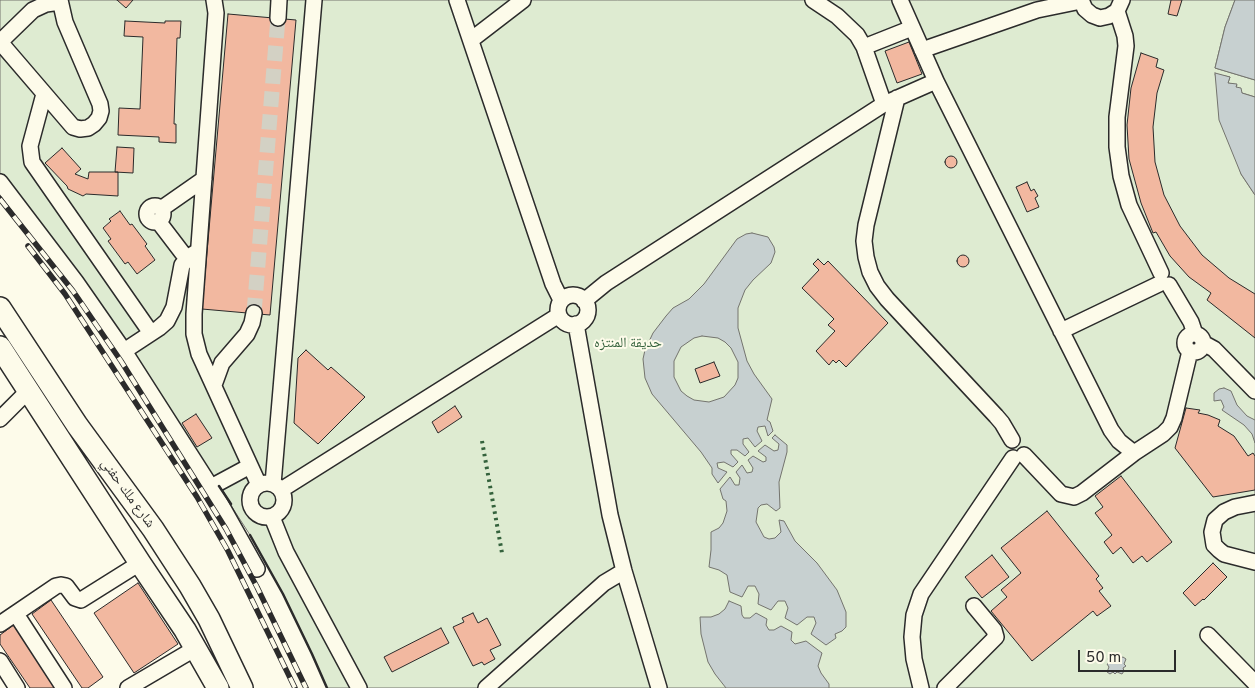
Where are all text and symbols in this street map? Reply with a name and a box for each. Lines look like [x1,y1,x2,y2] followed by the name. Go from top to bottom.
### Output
[594,336,662,352] park label: حديقة المنتزه
[96,456,158,532] street label: شارع ملك حفني
[1080,640,1178,672] scale bar
[1086,649,1121,668] text: 50 m

